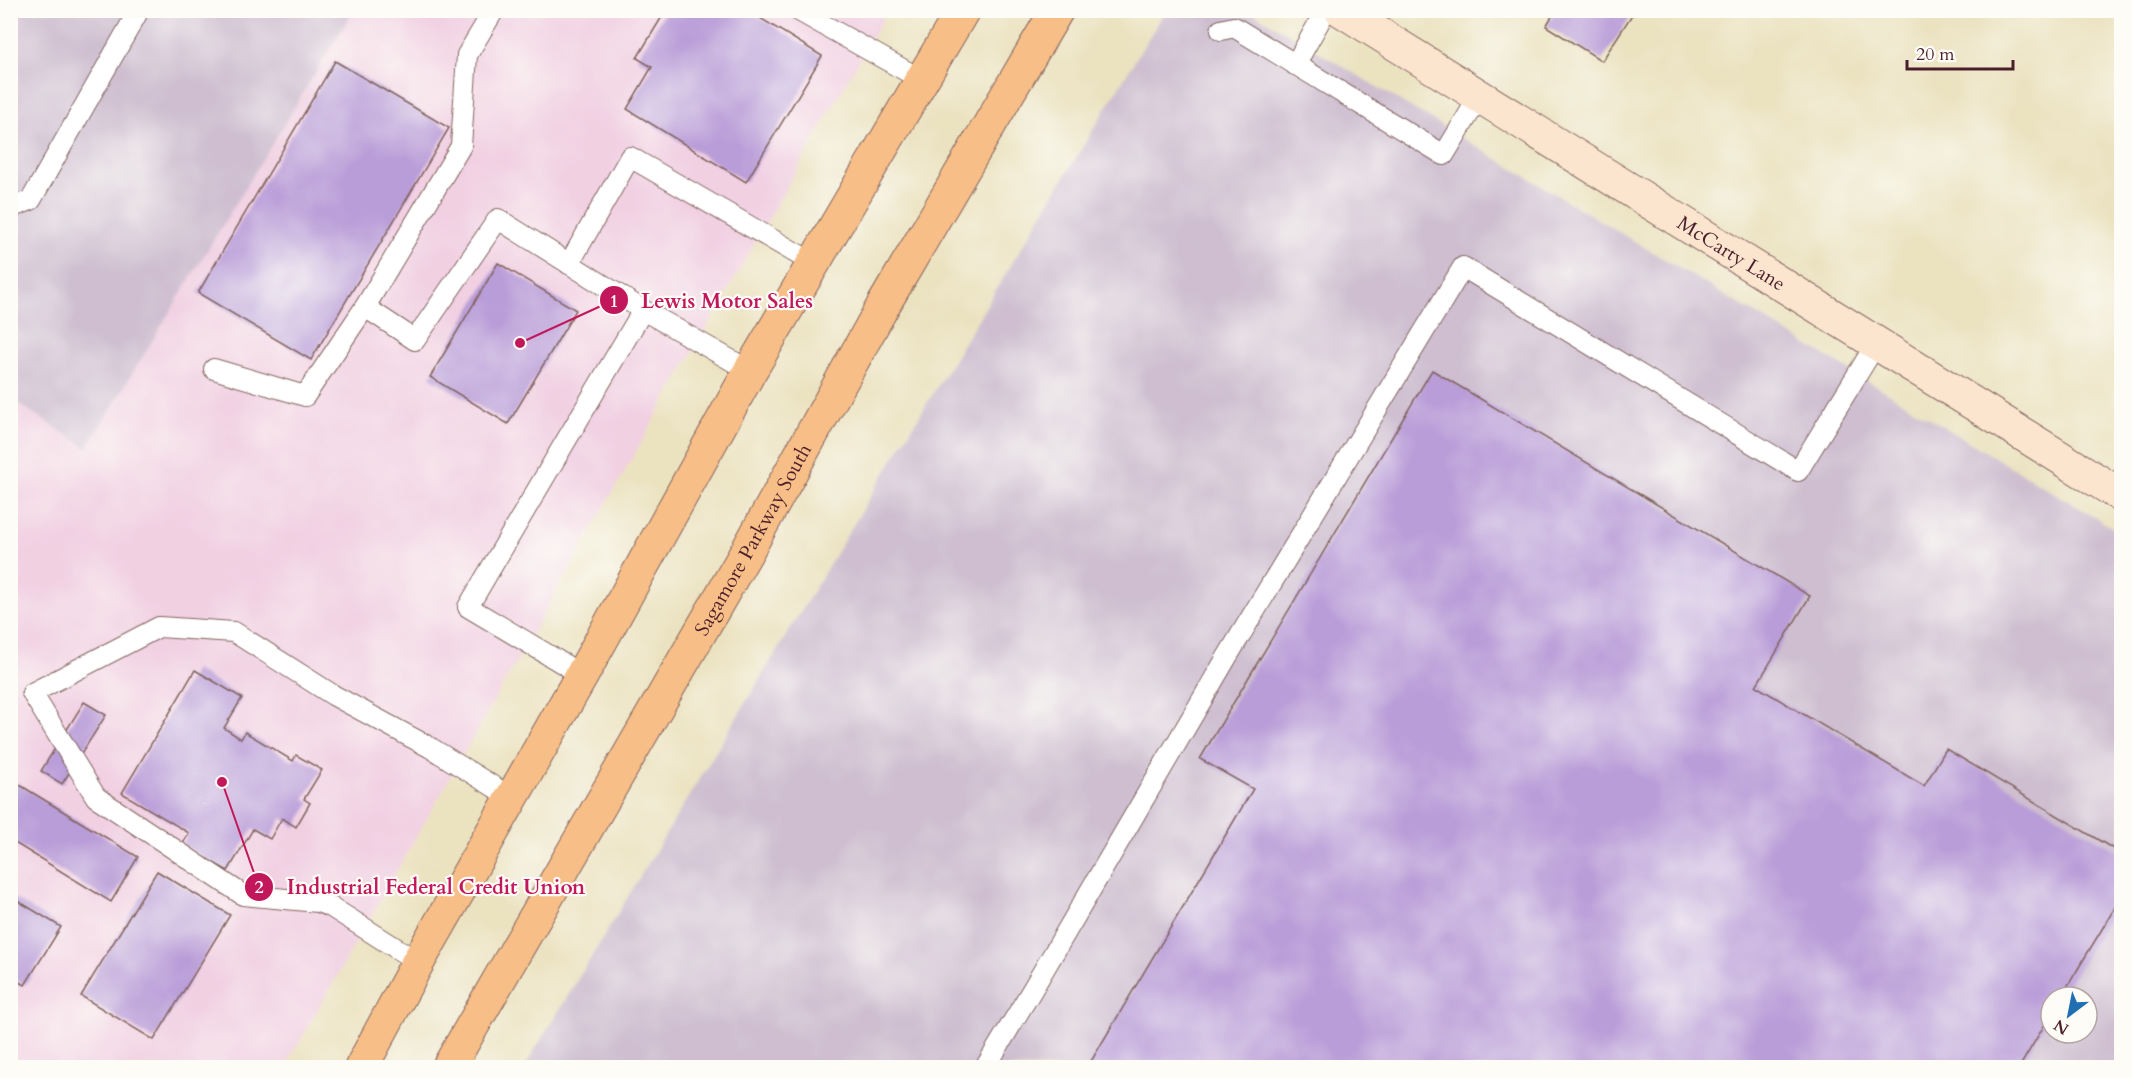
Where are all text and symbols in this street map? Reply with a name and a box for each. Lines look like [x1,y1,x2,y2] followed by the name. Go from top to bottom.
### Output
[1907,33,2014,71] scale bar
[1916,42,1955,67] text: 20 m
[1672,209,1791,297] street label: McCarty Lane
[599,281,825,320] callout: Lewis Motor Sales
[641,287,813,316] text: Lewis Motor Sales
[609,289,619,314] text: 1
[688,439,818,640] street label: Sagamore Parkway South
[244,867,597,906] callout: Industrial Federal Credit Union
[287,873,586,902] text: Industrial Federal Credit Union
[254,875,264,900] text: 2
[2039,985,2099,1045] north arrow
[2050,1014,2073,1040] text: N

